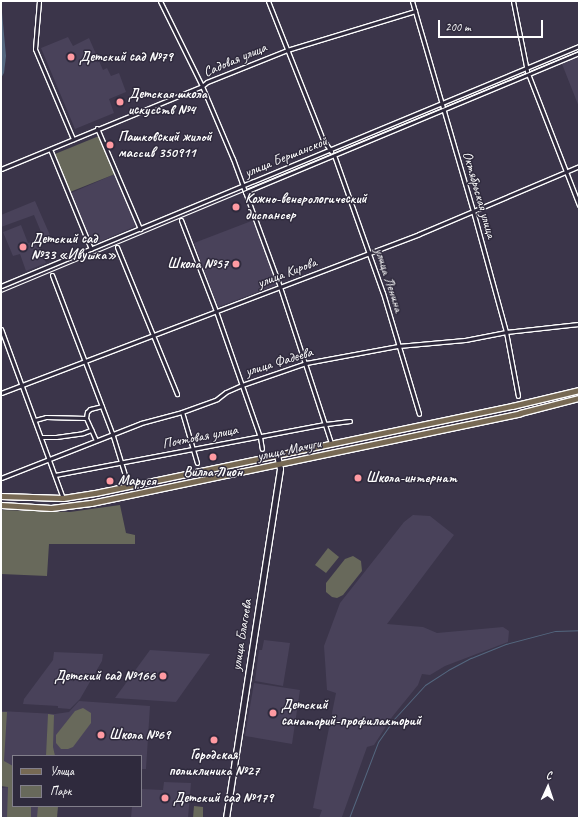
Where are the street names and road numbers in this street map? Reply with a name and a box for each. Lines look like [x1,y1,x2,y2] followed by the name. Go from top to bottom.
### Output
[200,39,270,81] street label: Садовая улица
[243,133,329,181] street label: улица Бершанской
[459,149,499,241] street label: Октябрьская улица
[371,246,407,314] street label: улица Ленина
[255,254,319,292] street label: улица Кирова
[243,344,315,380] street label: улица Фадеева
[161,421,239,453] street label: Почтовая улица
[256,435,322,465] street label: улица Мачуги
[228,598,256,672] street label: улица Благоева

